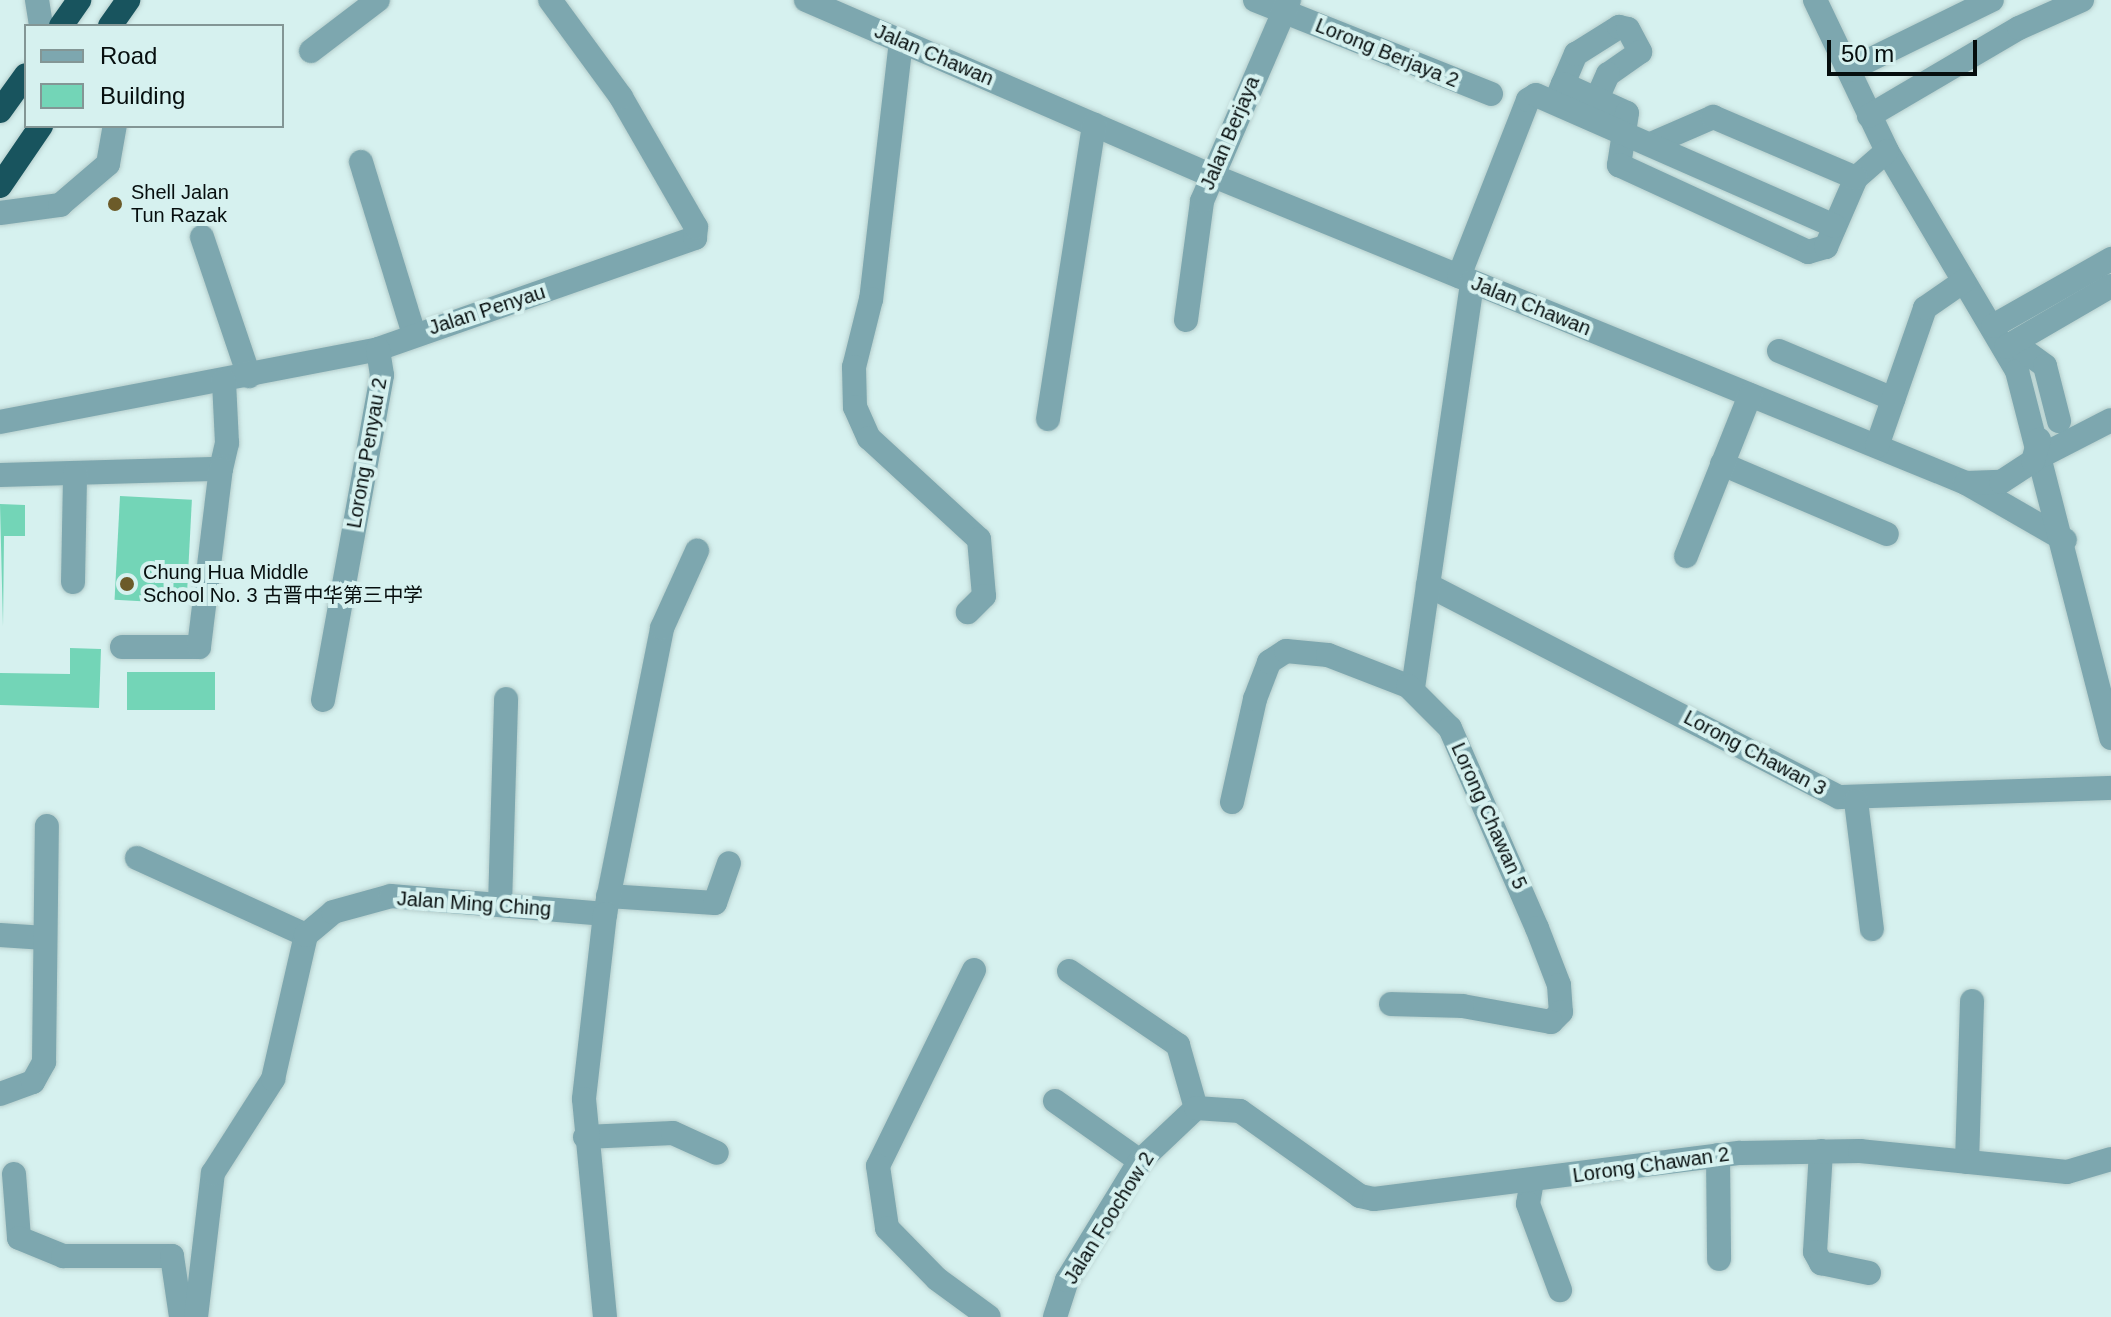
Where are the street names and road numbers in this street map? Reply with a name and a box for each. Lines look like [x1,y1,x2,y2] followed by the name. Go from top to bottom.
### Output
[1312,13,1462,93] street label: Lorong Berjaya 2
[871,19,997,91] street label: Jalan Chawan
[1195,73,1265,193] street label: Jalan Berjaya
[1468,271,1594,341] street label: Jalan Chawan
[426,280,548,340] street label: Jalan Penyau
[342,376,392,530] street label: Lorong Penyau 2
[1680,705,1830,801] street label: Lorong Chawan 3
[1446,739,1532,893] street label: Lorong Chawan 5
[396,887,552,921] street label: Jalan Ming Ching
[1571,1142,1731,1188] street label: Lorong Chawan 2
[1059,1148,1159,1288] street label: Jalan Foochow 2

